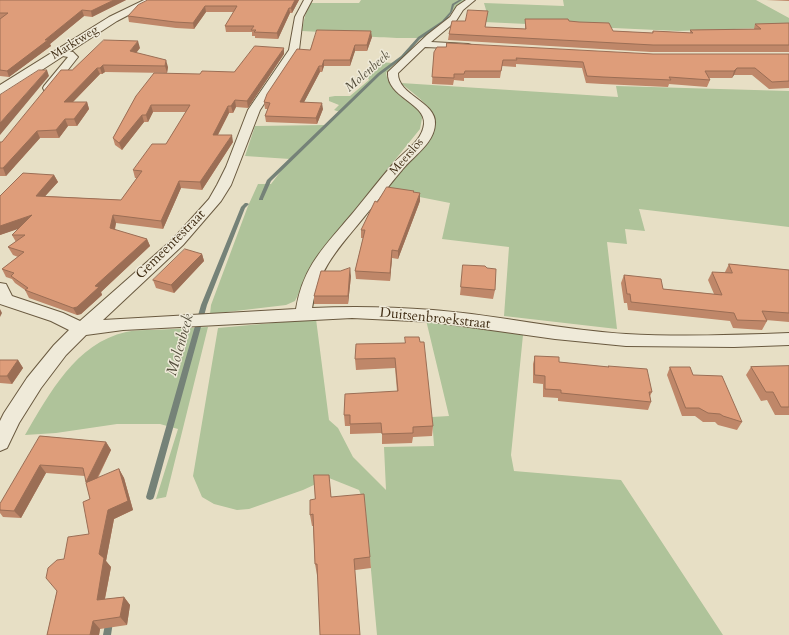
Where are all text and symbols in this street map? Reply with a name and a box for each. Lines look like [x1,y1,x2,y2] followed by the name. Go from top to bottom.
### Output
[49,23,101,63] street label: Marktweg
[342,48,394,96] water label: Molenbeek
[387,136,427,178] street label: Meerslos
[133,207,209,283] street label: Gemeentestraat
[379,305,491,333] street label: Duitsenbroekstraat
[164,312,198,378] water label: Molenbeek

